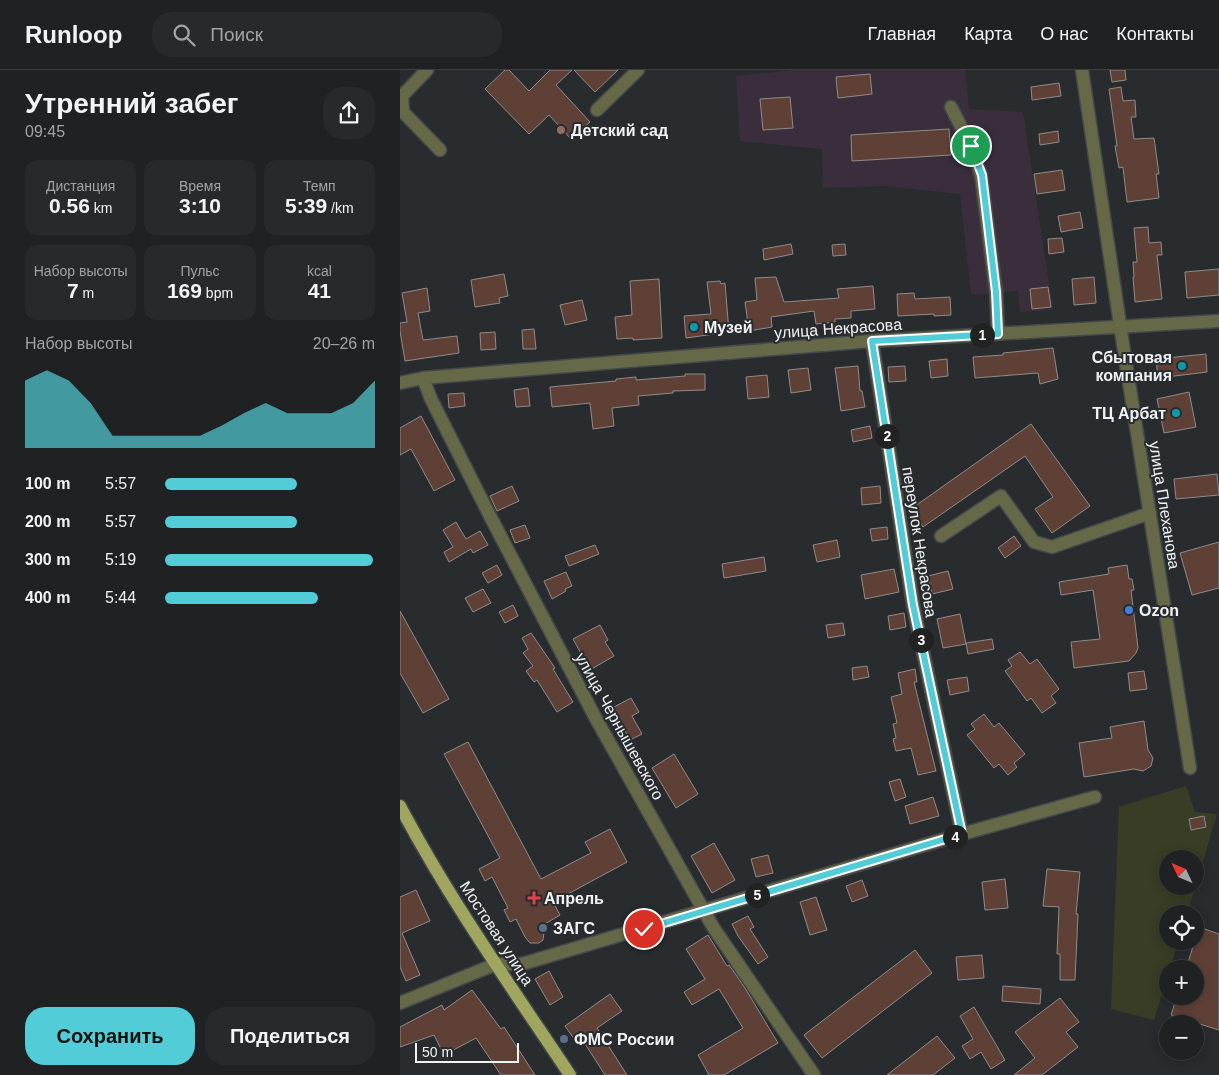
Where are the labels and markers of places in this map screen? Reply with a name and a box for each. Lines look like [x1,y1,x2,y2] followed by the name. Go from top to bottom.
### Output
[571,122,668,139] place label: Детский сад
[555,124,567,136] marker: Детский сад
[950,125,992,167] pin
[704,319,753,336] place label: Музей
[688,321,700,333] marker: Музей
[970,322,994,348] pin: 1
[1092,349,1172,384] place label: Сбытовая компания
[1176,360,1188,372] marker: Сбытовая компания
[1092,405,1166,422] place label: ТЦ Арбат
[1170,407,1182,419] marker: ТЦ Арбат
[874,424,900,448] pin: 2
[1139,602,1179,619] place label: Ozon
[1123,604,1135,616] marker: Ozon
[908,628,934,652] pin: 3
[942,824,968,850] pin: 4
[744,882,770,908] pin: 5
[544,890,604,907] place label: Апрель
[528,892,540,904] marker: Апрель
[623,908,665,950] pin
[553,920,595,937] place label: ЗАГС
[537,922,549,934] marker: ЗАГС
[574,1031,674,1048] place label: ФМС России
[558,1033,570,1045] marker: ФМС России

